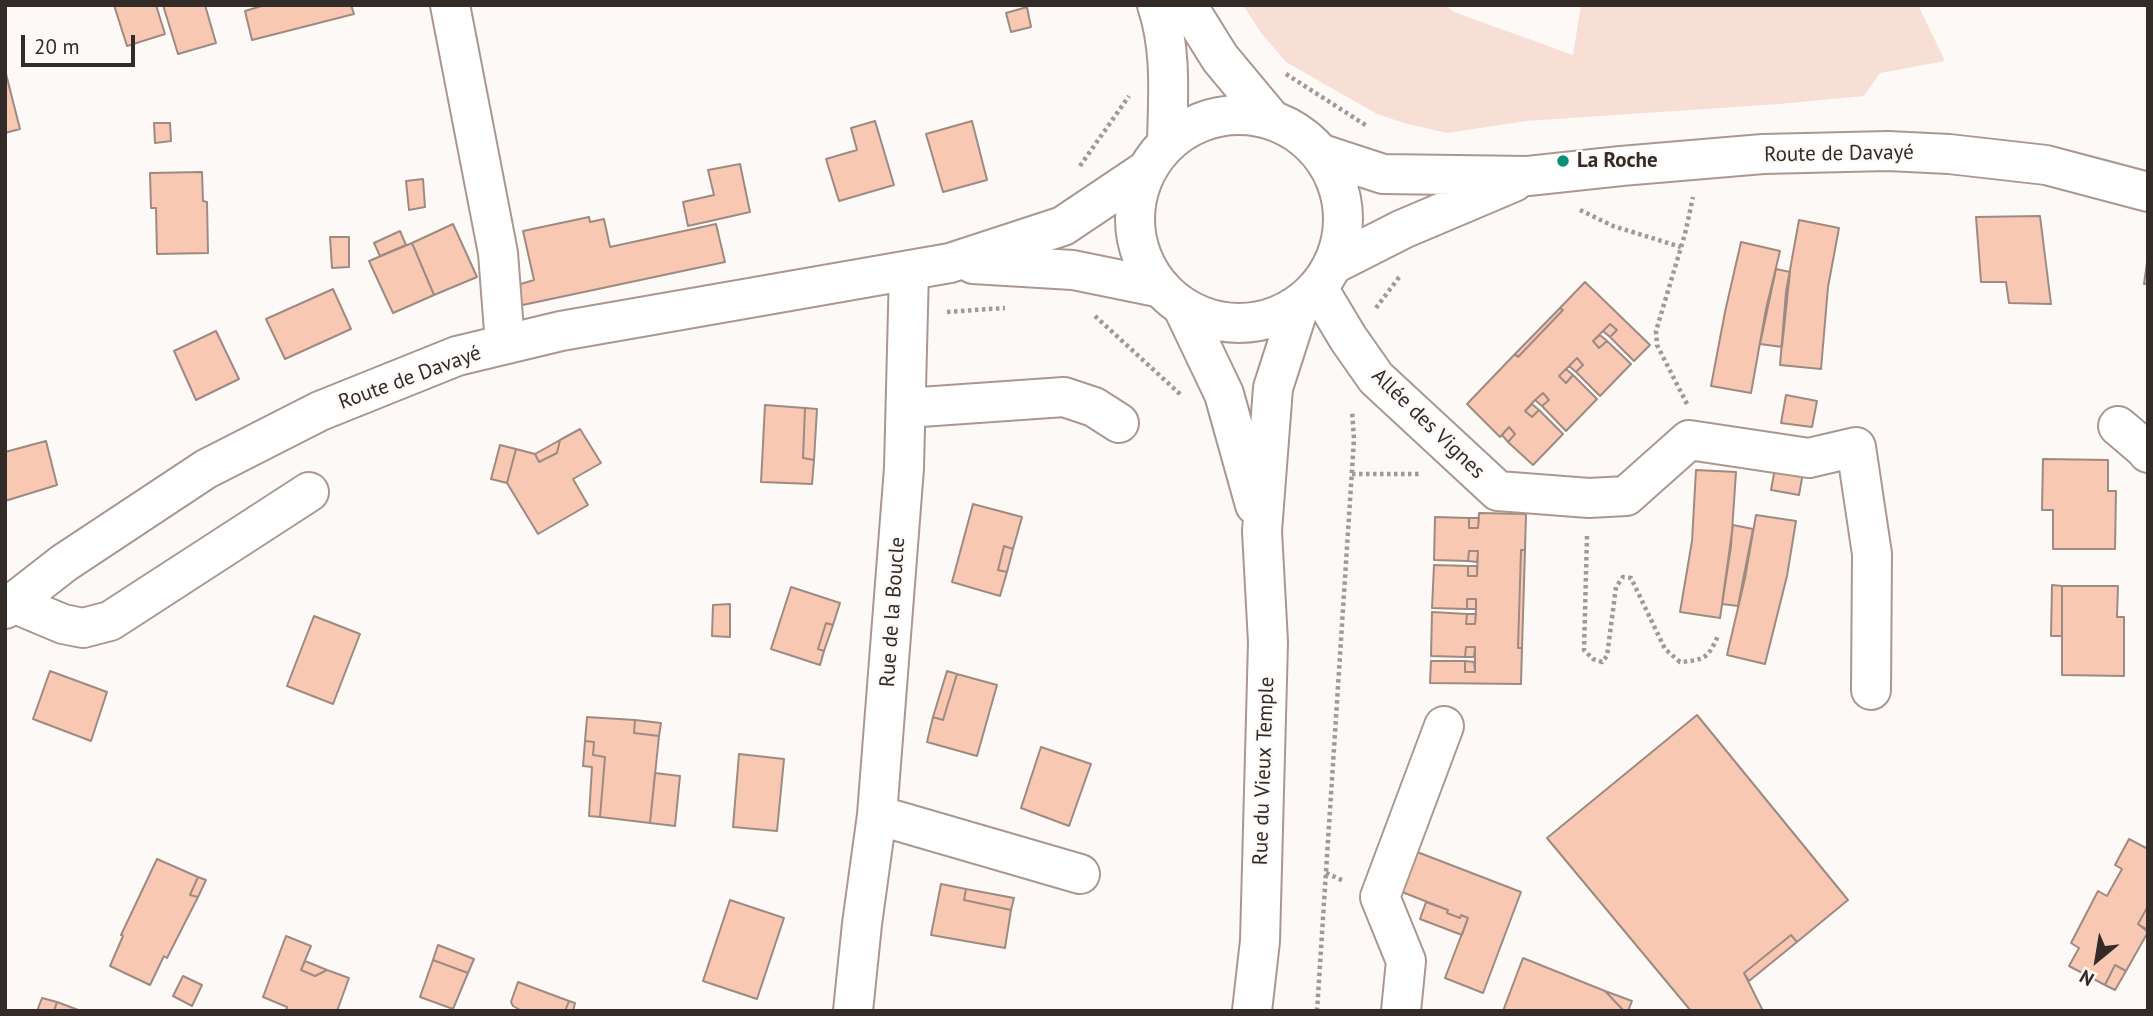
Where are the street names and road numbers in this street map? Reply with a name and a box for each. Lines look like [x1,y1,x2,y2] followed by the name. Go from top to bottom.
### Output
[1764,140,1914,168] street label: Route de Davayé
[335,341,485,415] street label: Route de Davayé
[1366,364,1490,484] street label: Allée des Vignes
[875,536,911,688] street label: Rue de la Boucle
[1248,676,1280,866] street label: Rue du Vieux Temple

